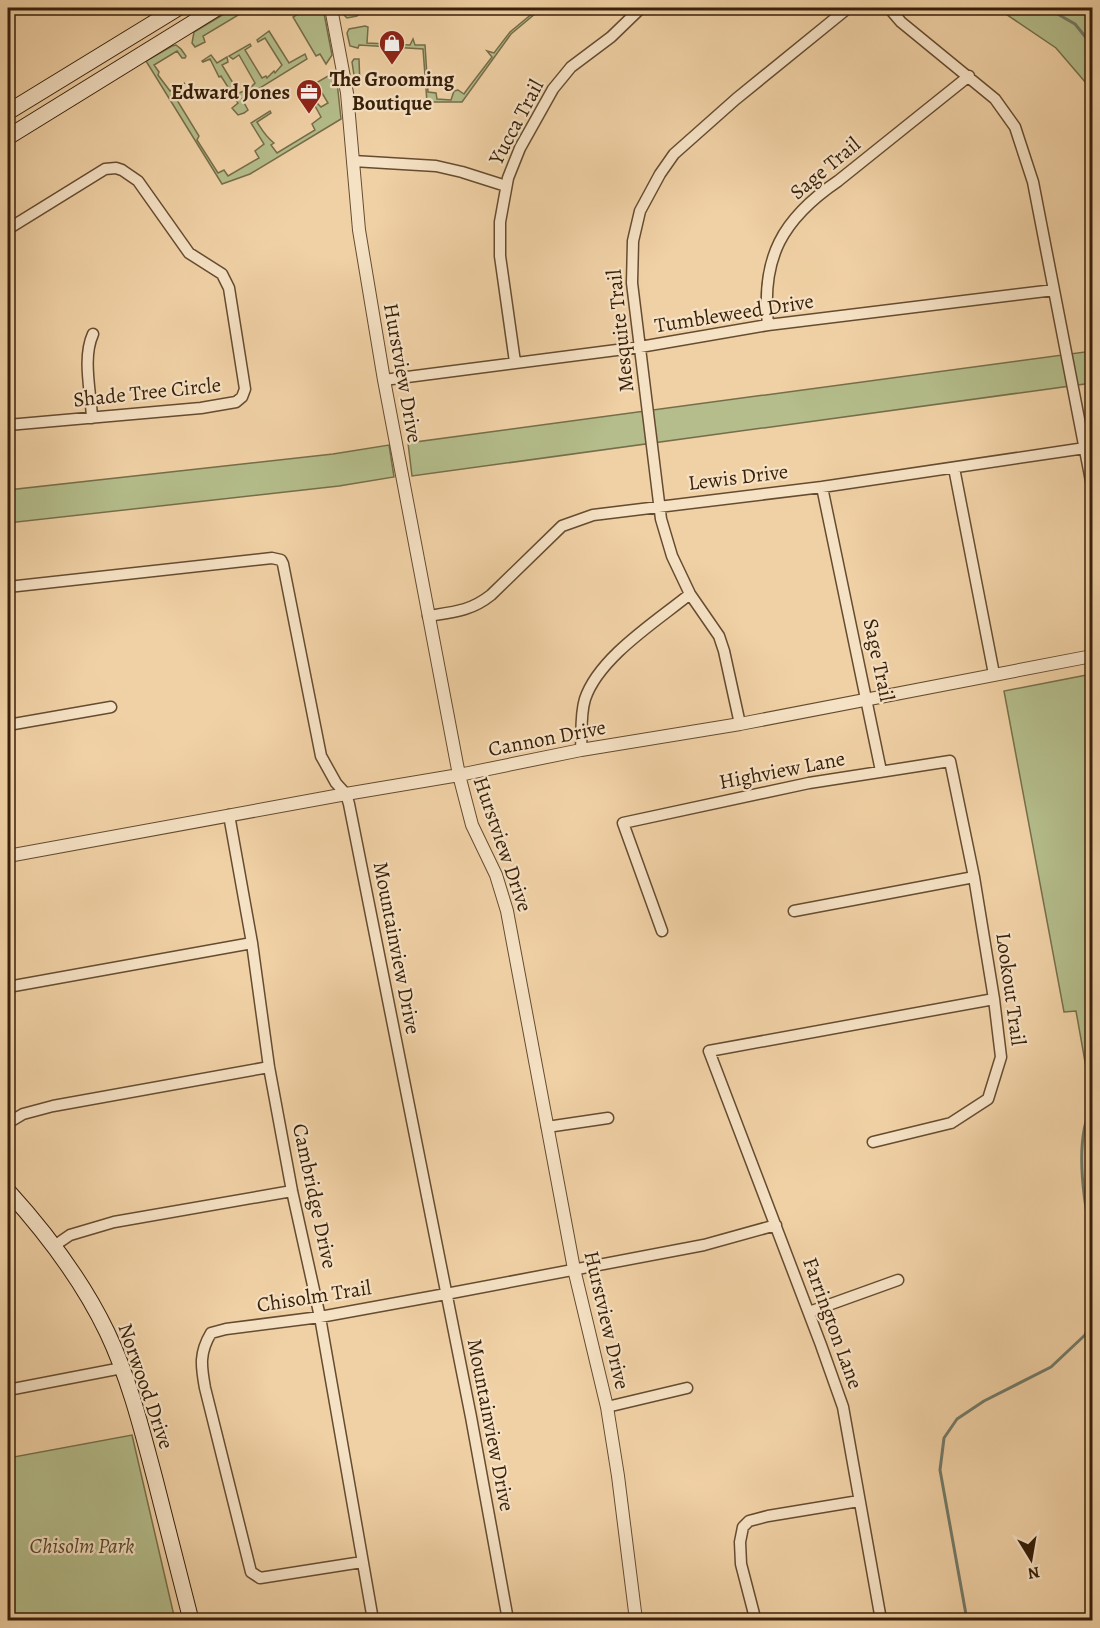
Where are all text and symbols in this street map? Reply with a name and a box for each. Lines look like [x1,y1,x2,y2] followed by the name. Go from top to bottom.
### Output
[377,28,407,66] shop icon: The Grooming Boutique
[330,65,455,117] place label: The Grooming Boutique
[481,74,550,170] street label: Yucca Trail
[294,77,324,115] office icon: Edward Jones
[171,78,290,106] place label: Edward Jones
[784,130,866,206] street label: Sage Trail
[600,268,640,394] street label: Mesquite Trail
[652,287,816,339] street label: Tumbleweed Drive
[377,301,429,445] street label: Hurstview Drive
[72,370,222,414] street label: Shade Tree Circle
[686,457,790,497] street label: Lewis Drive
[857,616,901,704] street label: Sage Trail
[486,713,608,763] street label: Cannon Drive
[717,744,847,796] street label: Highview Lane
[467,773,539,915] street label: Hurstview Drive
[367,859,427,1037] street label: Mountainview Drive
[989,931,1033,1047] street label: Lookout Trail
[286,1121,344,1271] street label: Cambridge Drive
[577,1248,637,1392] street label: Hurstview Drive
[796,1253,870,1393] street label: Farrington Lane
[255,1273,373,1319] street label: Chisolm Trail
[111,1319,181,1453] street label: Norwood Drive
[461,1336,521,1514] street label: Mountainview Drive
[1001,1529,1061,1589] north arrow
[30,1532,134,1560] park label: Chisolm Park
[1026,1561,1041,1585] text: N

